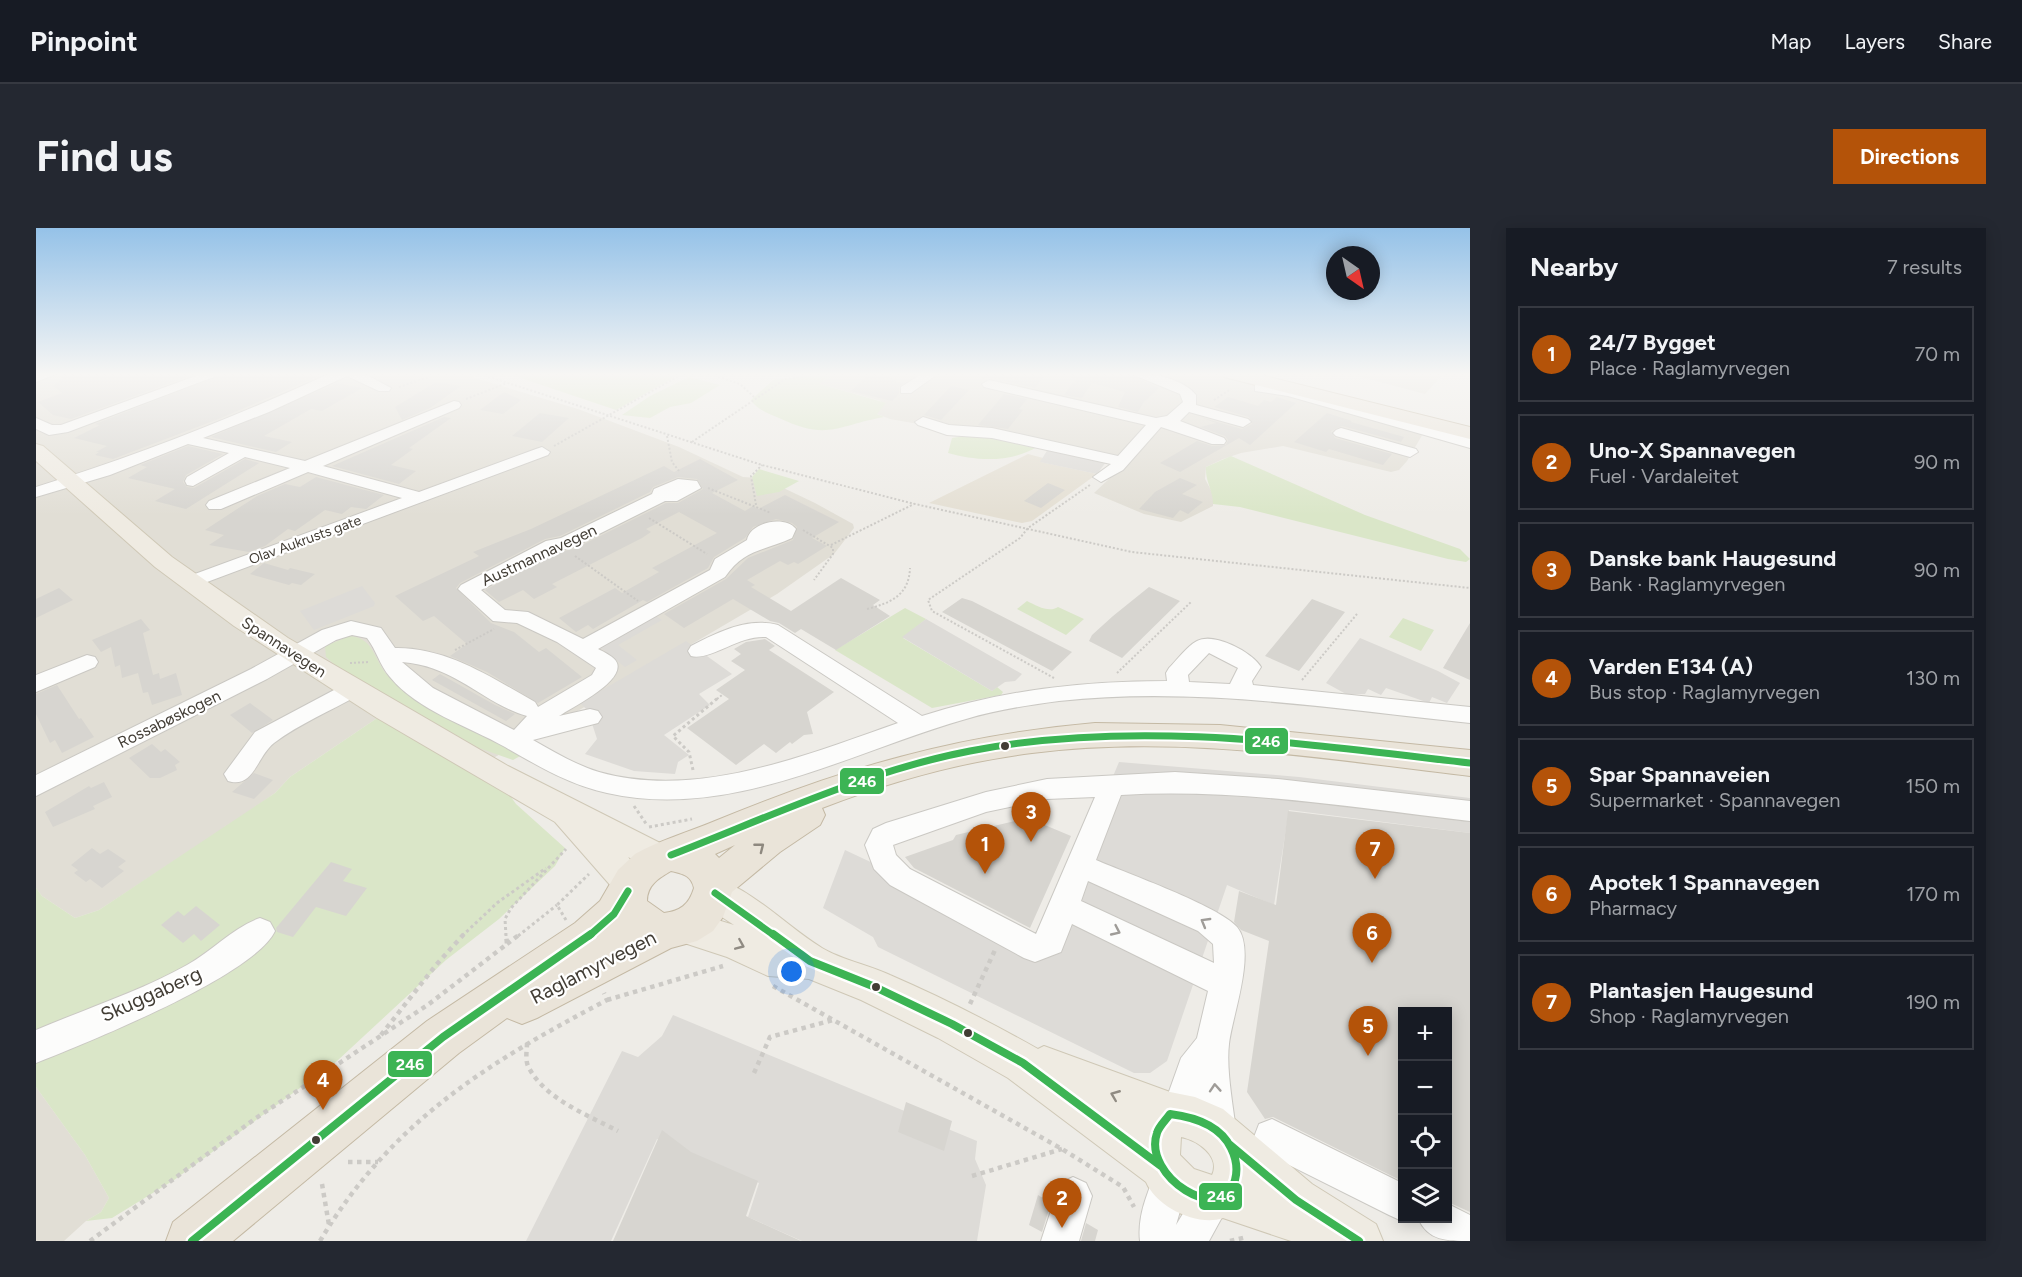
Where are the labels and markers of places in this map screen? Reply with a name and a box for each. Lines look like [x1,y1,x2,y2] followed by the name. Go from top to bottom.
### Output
[999,740,1011,752] unlabelled marker
[1012,792,1050,842] pin: 3
[966,824,1004,874] pin: 1
[1356,830,1394,879] pin: 7
[1352,914,1392,963] pin: 6
[870,981,882,993] unlabelled marker
[1348,1006,1388,1056] pin: 5
[962,1027,974,1039] unlabelled marker
[304,1060,342,1110] pin: 4
[310,1134,322,1146] unlabelled marker
[1042,1178,1082,1228] pin: 2

